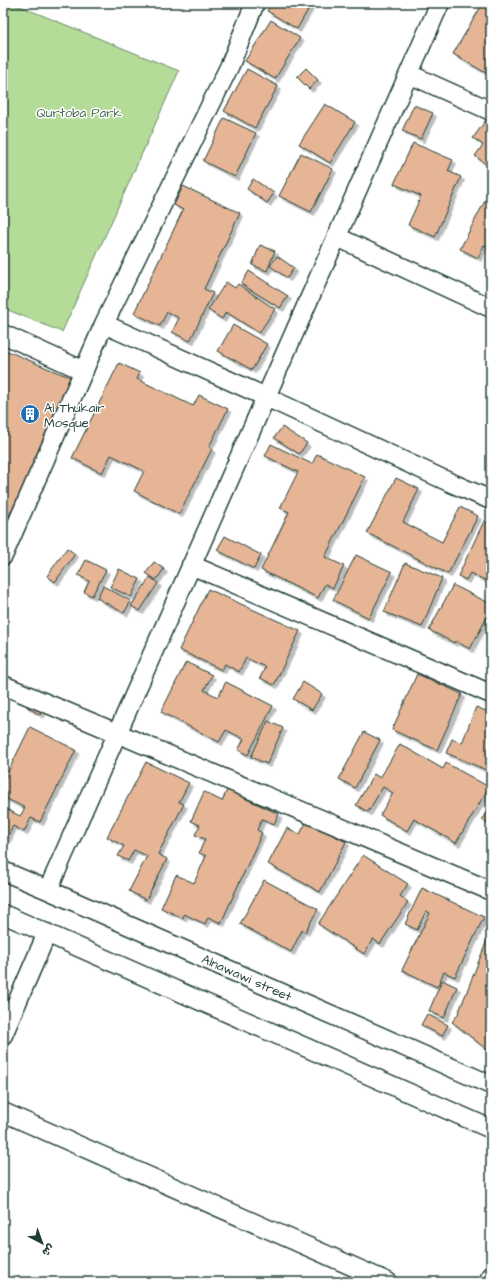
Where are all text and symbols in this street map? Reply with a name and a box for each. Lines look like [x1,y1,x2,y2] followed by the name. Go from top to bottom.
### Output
[37,104,121,122] park label: Qurtoba Park
[44,399,104,432] place label: Al Thukair Mosque
[19,403,41,425] building icon: Al Thukair Mosque
[199,950,295,1006] street label: Alnawawi street
[22,1223,62,1263] north arrow
[39,1241,58,1260] text: ش

